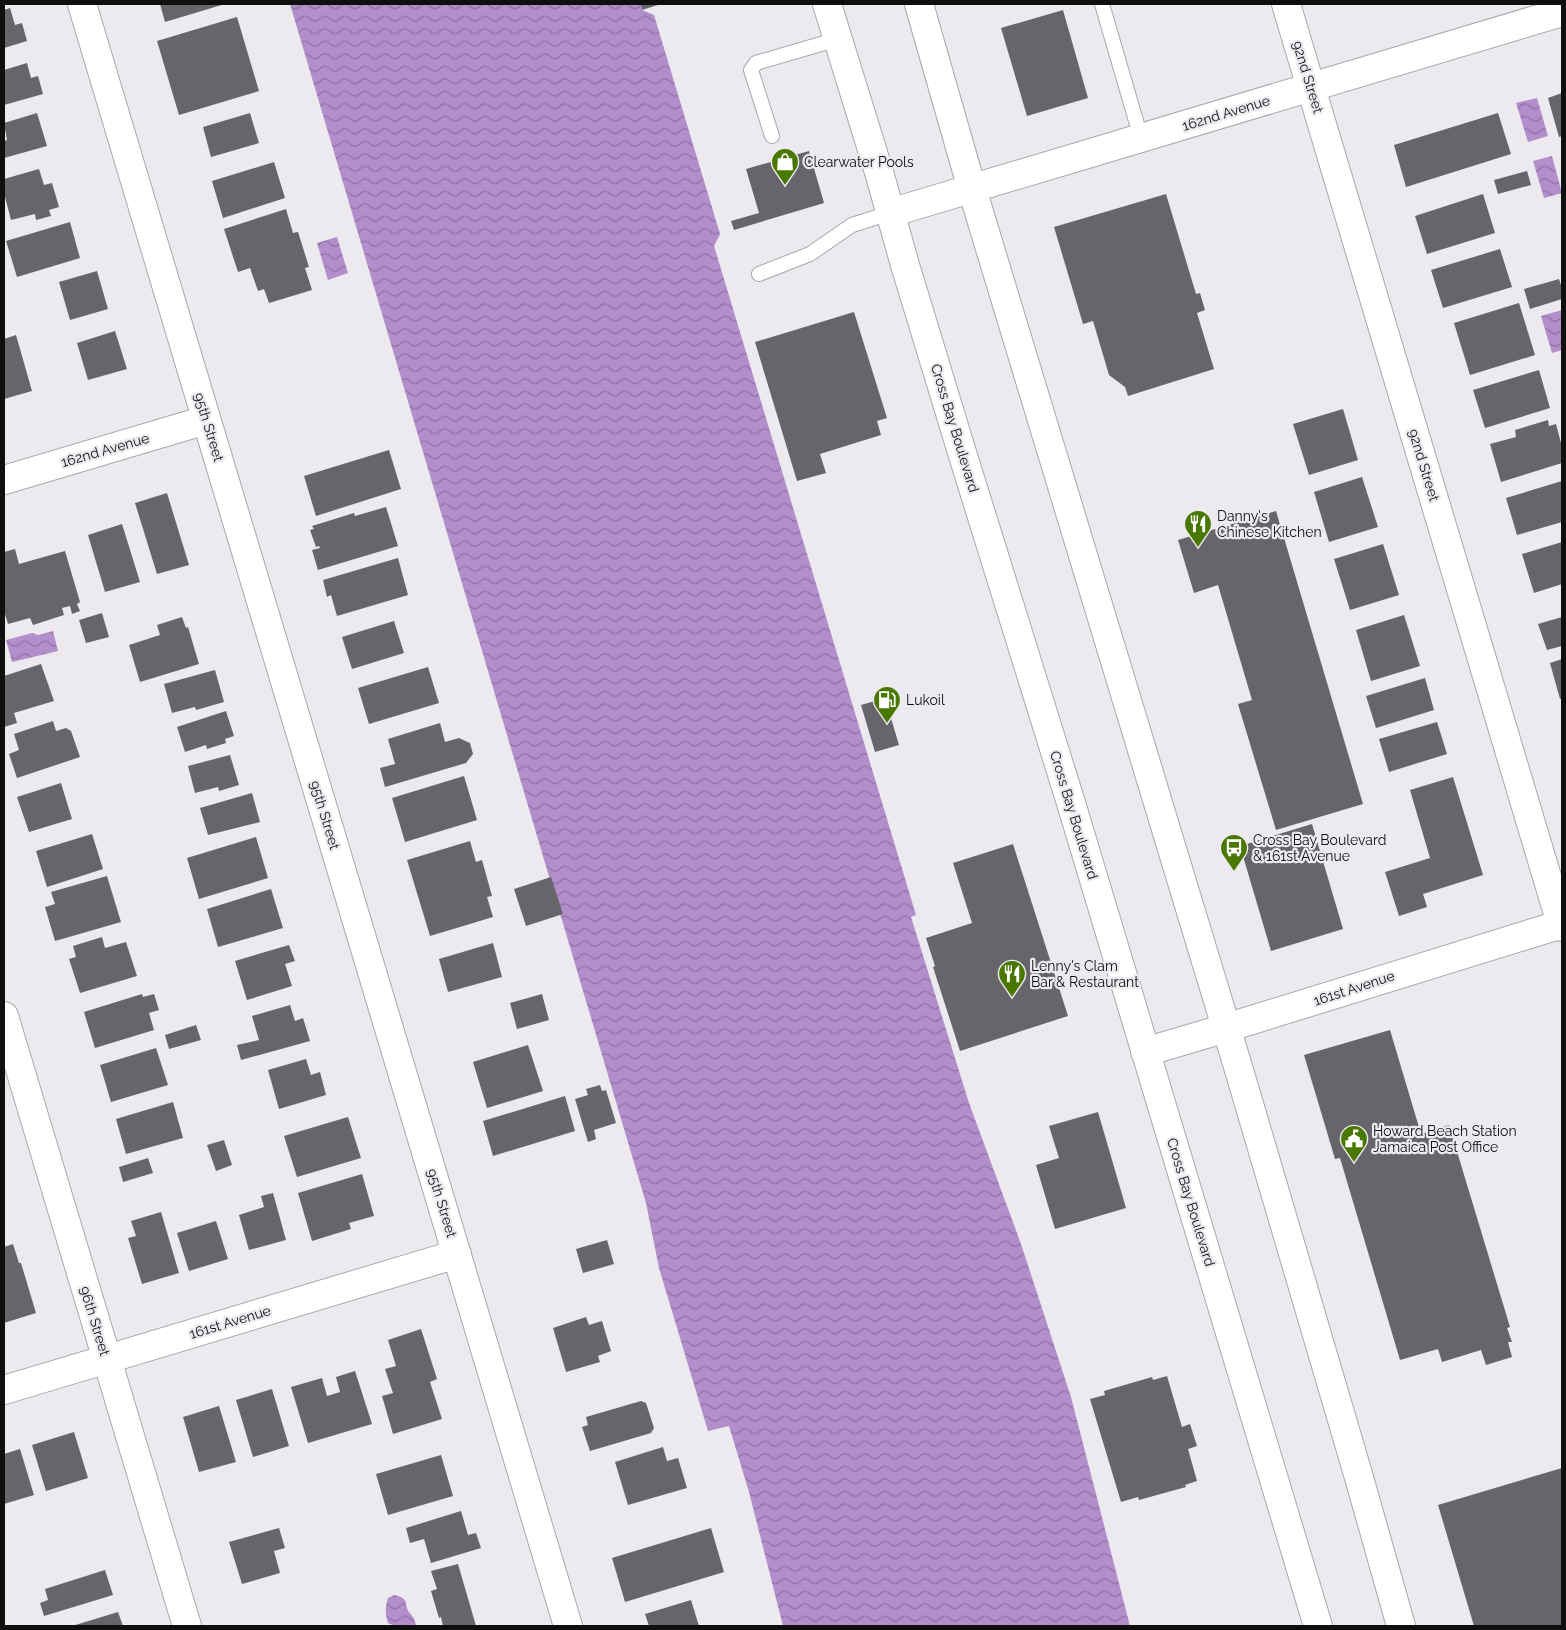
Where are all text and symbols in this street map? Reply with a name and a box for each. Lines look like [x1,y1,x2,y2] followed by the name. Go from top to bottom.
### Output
[1289,39,1327,115] street label: 92nd Street
[1180,92,1272,134] street label: 162nd Avenue
[770,147,800,186] shop icon: Clearwater Pools
[804,154,914,170] place label: Clearwater Pools
[928,362,982,494] street label: Cross Bay Boulevard
[191,391,227,464] street label: 95th Street
[1405,427,1443,503] street label: 92nd Street
[59,430,151,470] street label: 162nd Avenue
[1217,508,1322,540] place label: Danny's Chinese Kitchen
[1183,509,1213,548] restaurant icon: Danny's Chinese Kitchen
[872,685,902,724] fuel station icon: Lukoil
[906,692,945,708] place label: Lukoil
[1047,749,1101,881] street label: Cross Bay Boulevard
[307,779,343,852] street label: 95th Street
[1253,832,1386,864] place label: Cross Bay Boulevard & 161st Avenue
[1219,833,1249,872] bus stop icon: Cross Bay Boulevard & 161st Avenue
[1031,958,1139,990] place label: Lenny's Clam Bar & Restaurant
[997,959,1027,998] restaurant icon: Lenny's Clam Bar & Restaurant
[1312,967,1396,1009] street label: 161st Avenue
[1373,1123,1517,1155] place label: Howard Beach Station Jamaica Post Office
[1339,1124,1369,1163] public building icon: Howard Beach Station Jamaica Post Office
[1164,1136,1218,1268] street label: Cross Bay Boulevard
[424,1167,460,1240] street label: 95th Street
[77,1284,113,1358] street label: 96th Street
[187,1302,273,1342] street label: 161st Avenue

